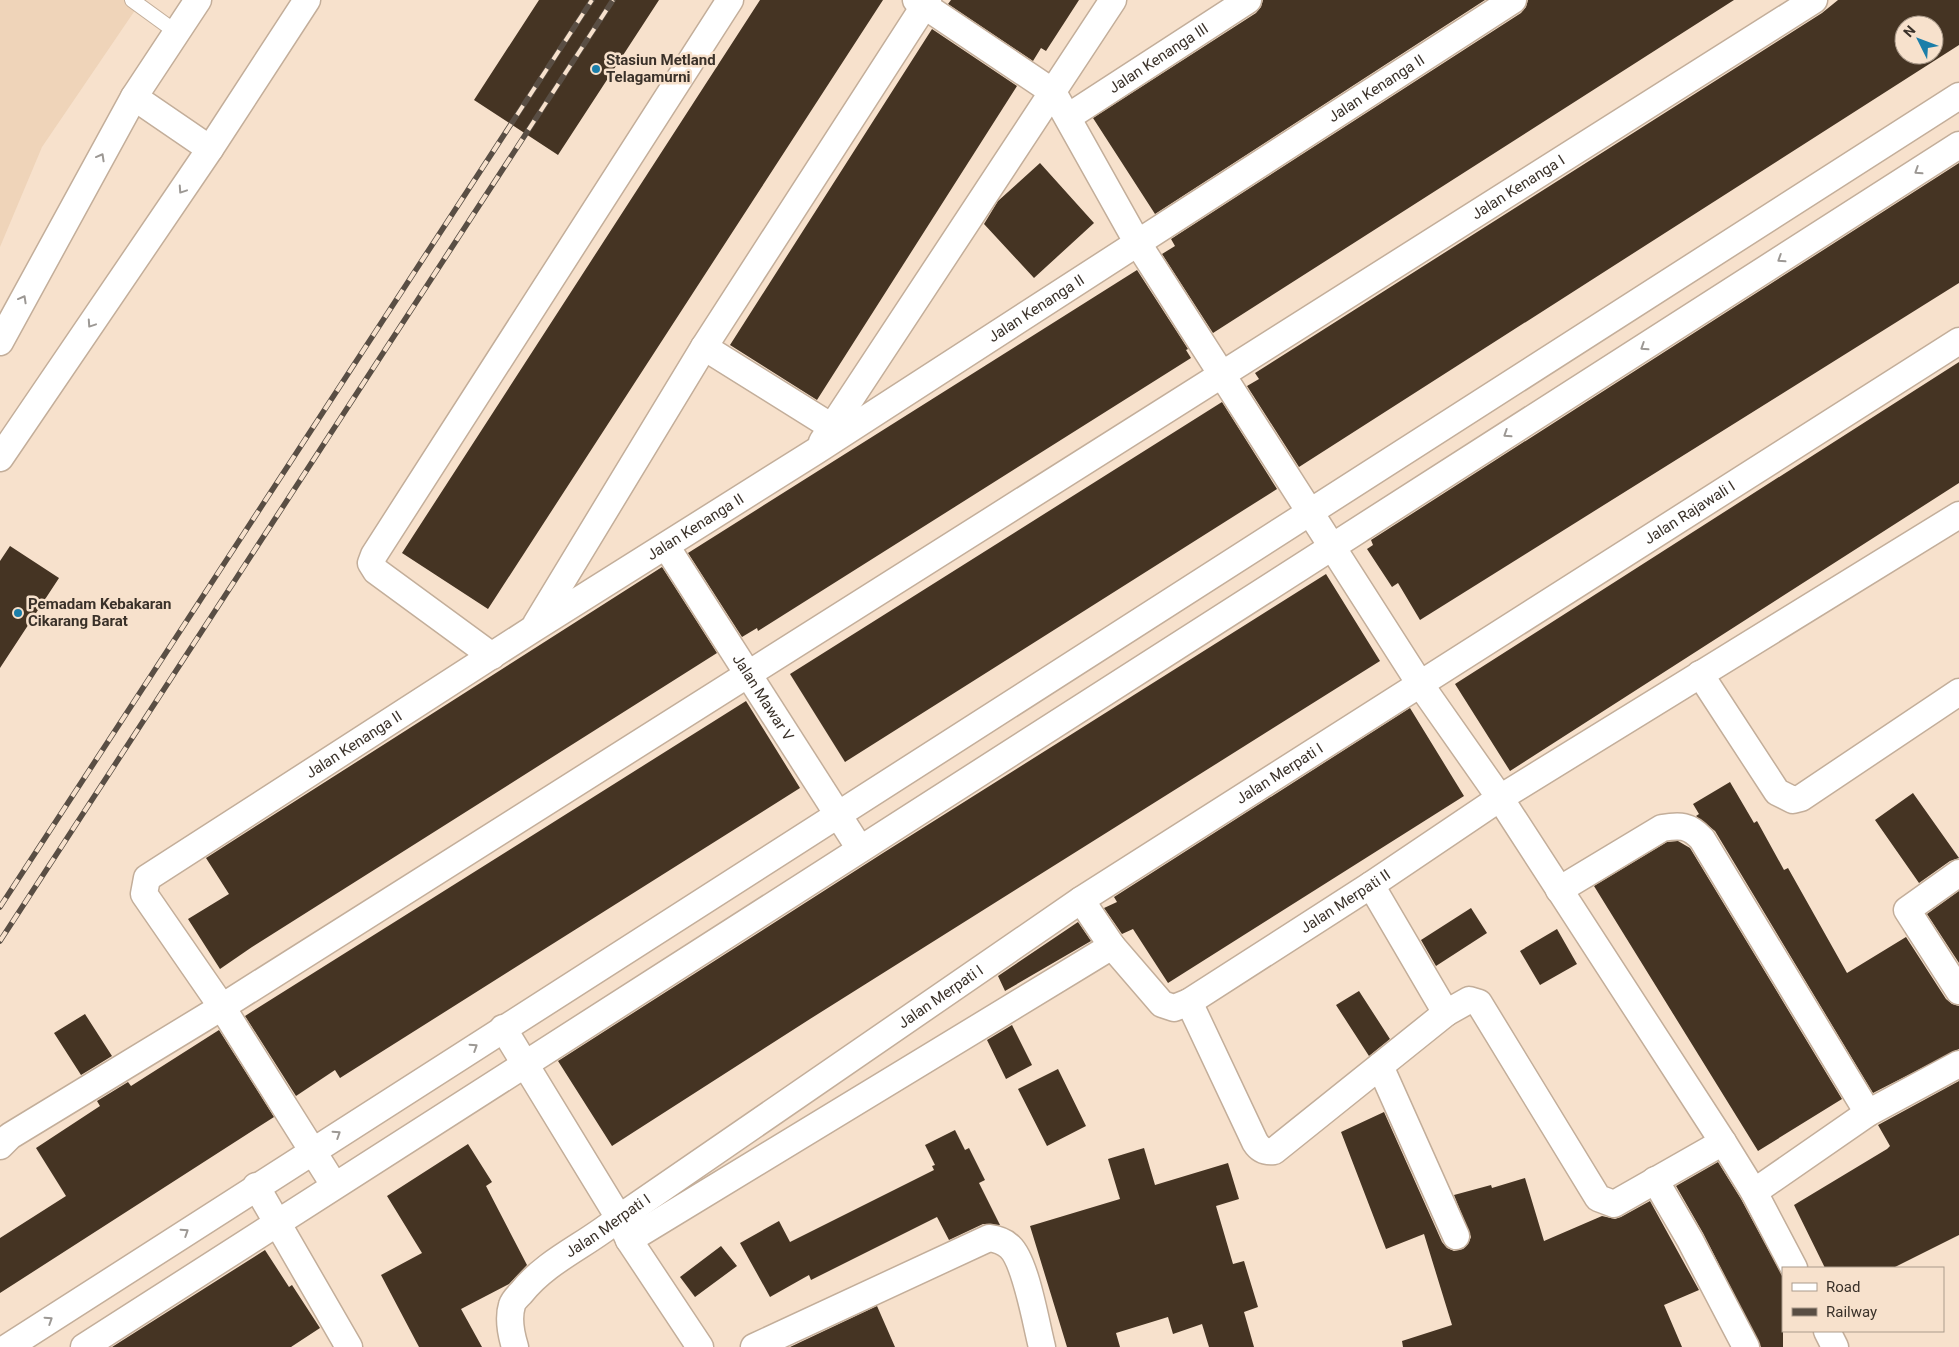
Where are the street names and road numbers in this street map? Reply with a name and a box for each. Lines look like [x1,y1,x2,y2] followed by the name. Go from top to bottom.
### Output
[1105,19,1212,97] street label: Jalan Kenanga III
[1325,51,1428,126] street label: Jalan Kenanga II
[1468,151,1568,223] street label: Jalan Kenanga I
[985,271,1088,346] street label: Jalan Kenanga II
[1641,477,1738,548] street label: Jalan Rajawali I
[644,490,747,564] street label: Jalan Kenanga II
[729,651,798,745] street label: Jalan Mawar V
[302,707,405,782] street label: Jalan Kenanga II
[1233,739,1326,808] street label: Jalan Merpati I
[1297,866,1394,937] street label: Jalan Merpati II
[894,961,987,1032] street label: Jalan Merpati I
[562,1190,654,1261] street label: Jalan Merpati I

